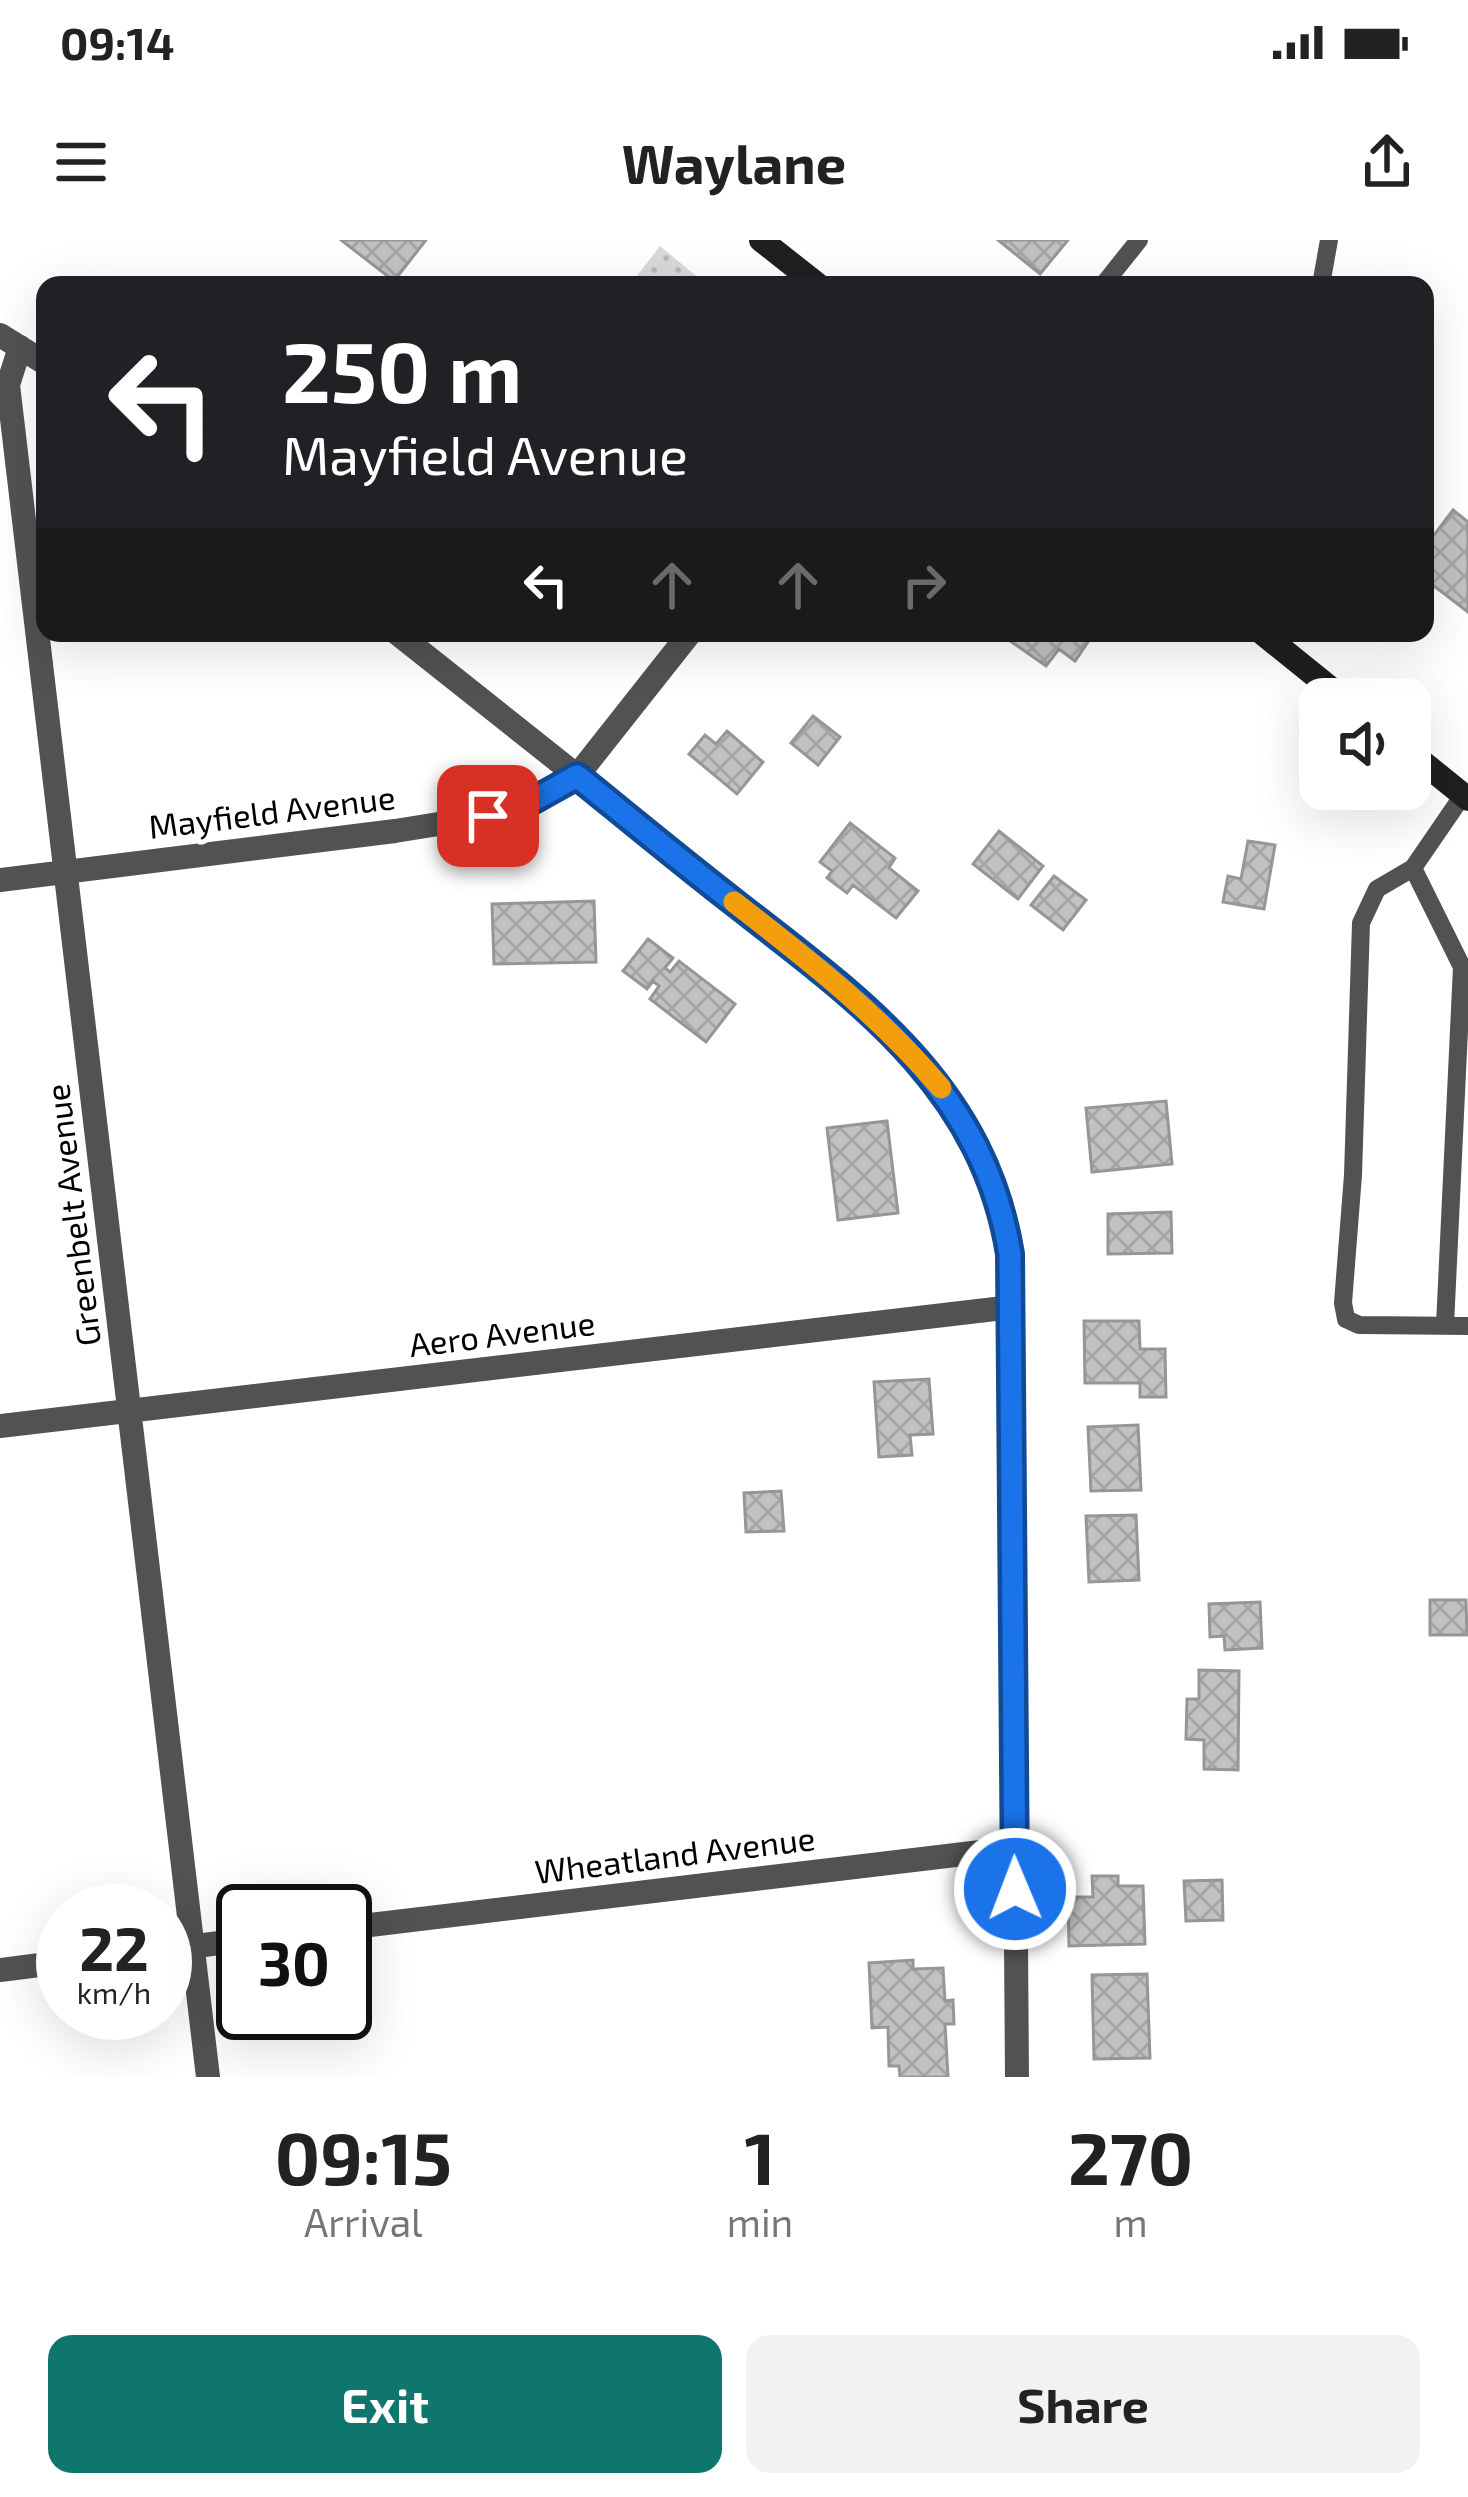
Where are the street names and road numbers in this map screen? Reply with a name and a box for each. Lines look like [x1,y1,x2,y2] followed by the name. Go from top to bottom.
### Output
[146,776,397,846] street label: Mayfield Avenue
[36,1082,108,1349] street label: Greenbelt Avenue
[407,1302,597,1364] street label: Aero Avenue
[532,1817,817,1891] street label: Wheatland Avenue

